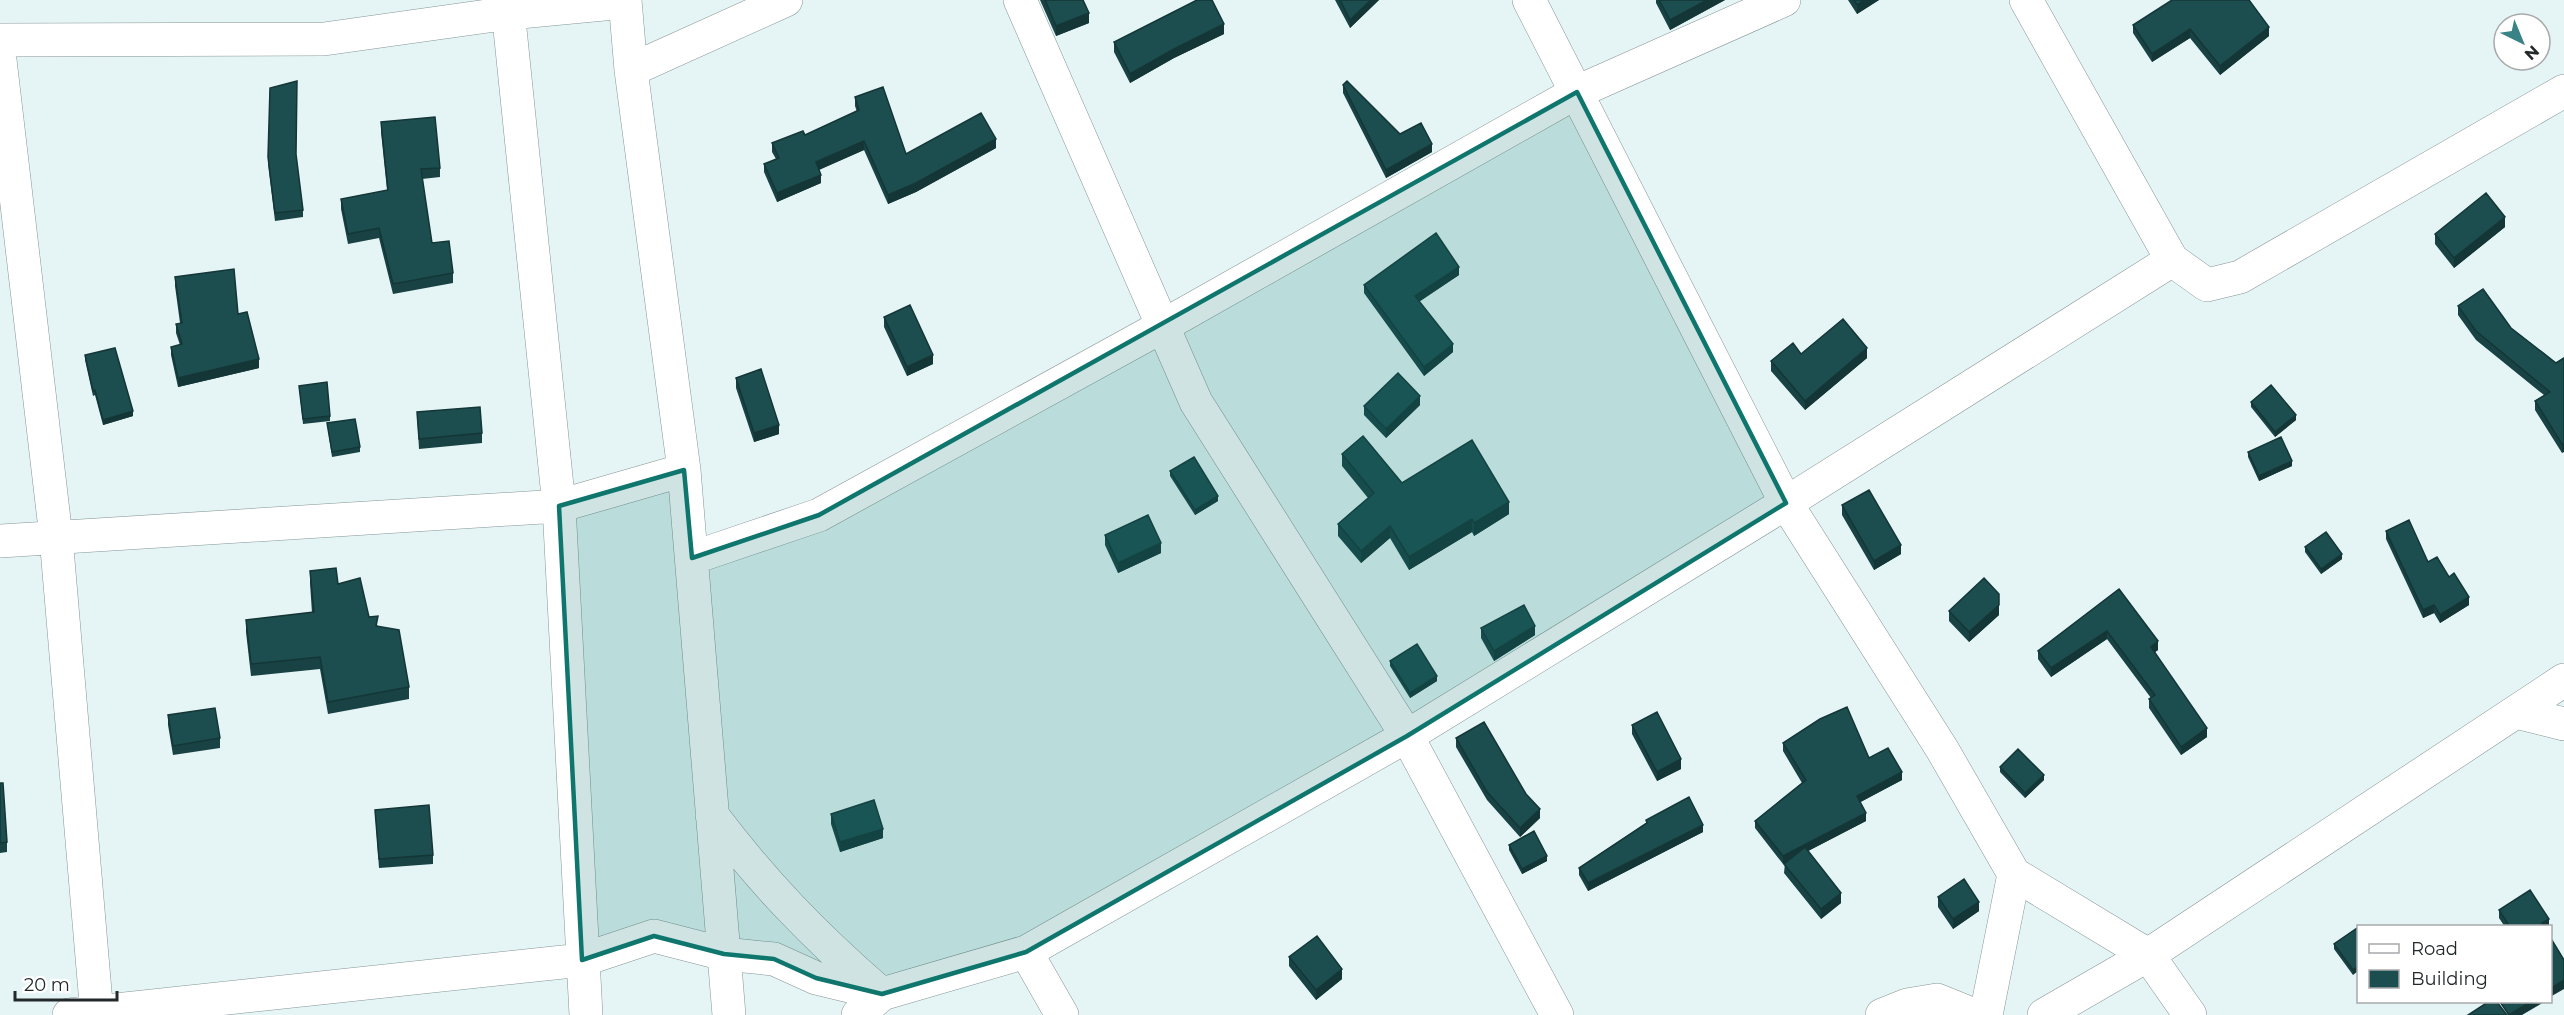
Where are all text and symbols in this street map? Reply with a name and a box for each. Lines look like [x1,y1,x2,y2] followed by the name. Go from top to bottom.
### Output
[2492,12,2552,72] north arrow
[2521,41,2543,64] text: N
[2357,925,2552,1003] legend
[2411,938,2458,960] text: Road
[15,964,117,1002] scale bar
[2411,968,2488,990] text: Building
[24,974,70,996] text: 20 m

